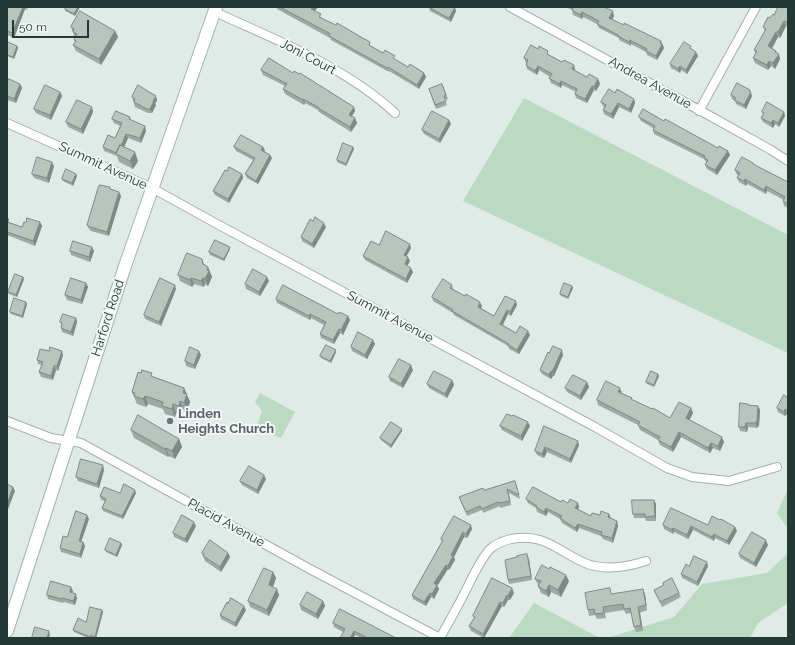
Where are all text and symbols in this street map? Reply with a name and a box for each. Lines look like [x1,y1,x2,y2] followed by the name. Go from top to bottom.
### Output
[14,12,91,38] scale bar
[19,20,47,34] text: 50 m
[277,36,339,78] street label: Joni Court
[606,54,694,112] street label: Andrea Avenue
[56,139,150,193] street label: Summit Avenue
[88,278,128,358] street label: Harford Road
[344,288,436,346] street label: Summit Avenue
[178,406,274,437] place label: Linden Heights Church
[165,416,175,426] marker: Linden Heights Church
[185,495,267,551] street label: Placid Avenue

